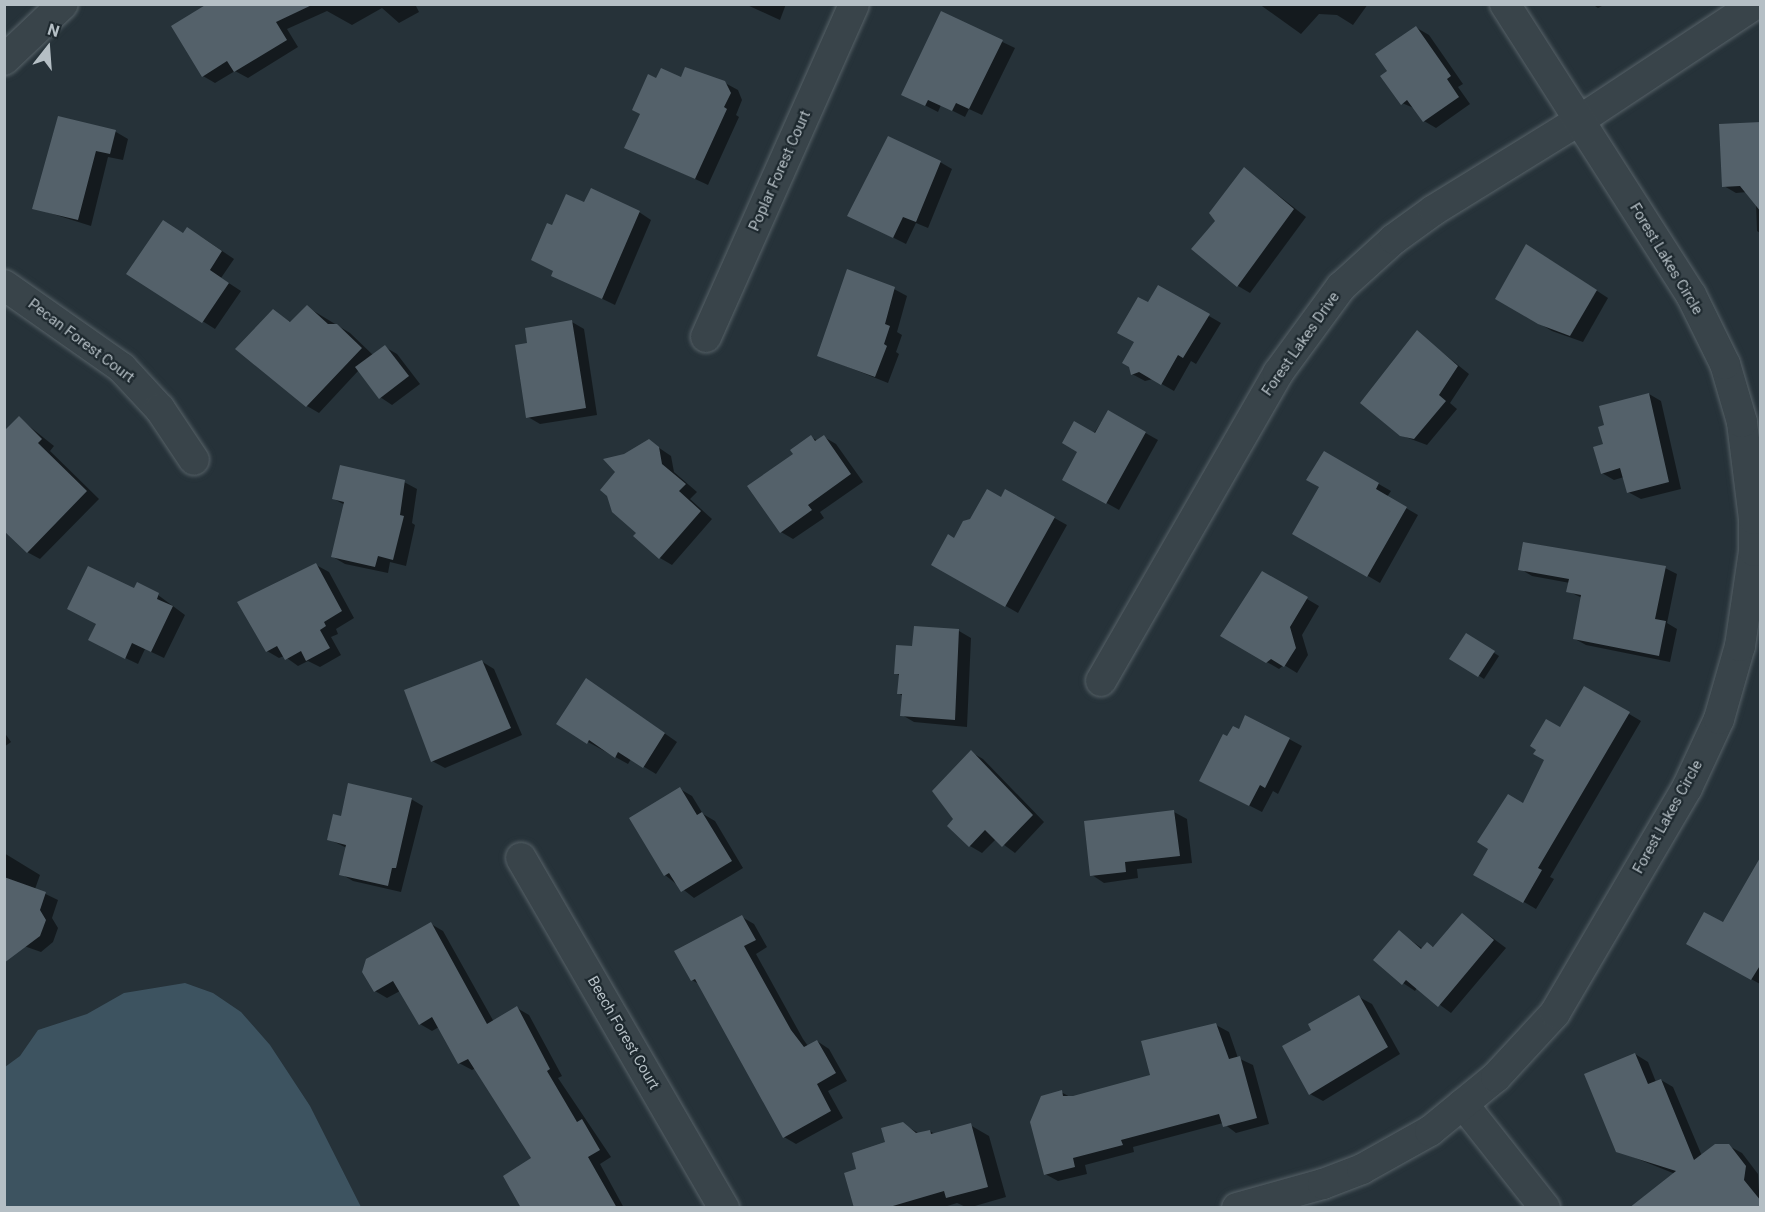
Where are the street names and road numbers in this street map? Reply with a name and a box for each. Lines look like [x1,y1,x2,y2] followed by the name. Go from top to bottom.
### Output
[745,108,815,234] street label: Poplar Forest Court
[1626,200,1706,318] street label: Forest Lakes Circle
[1258,289,1344,399] street label: Forest Lakes Drive
[24,295,138,387] street label: Pecan Forest Court
[1629,757,1707,877] street label: Forest Lakes Circle
[583,973,663,1093] street label: Beech Forest Court

